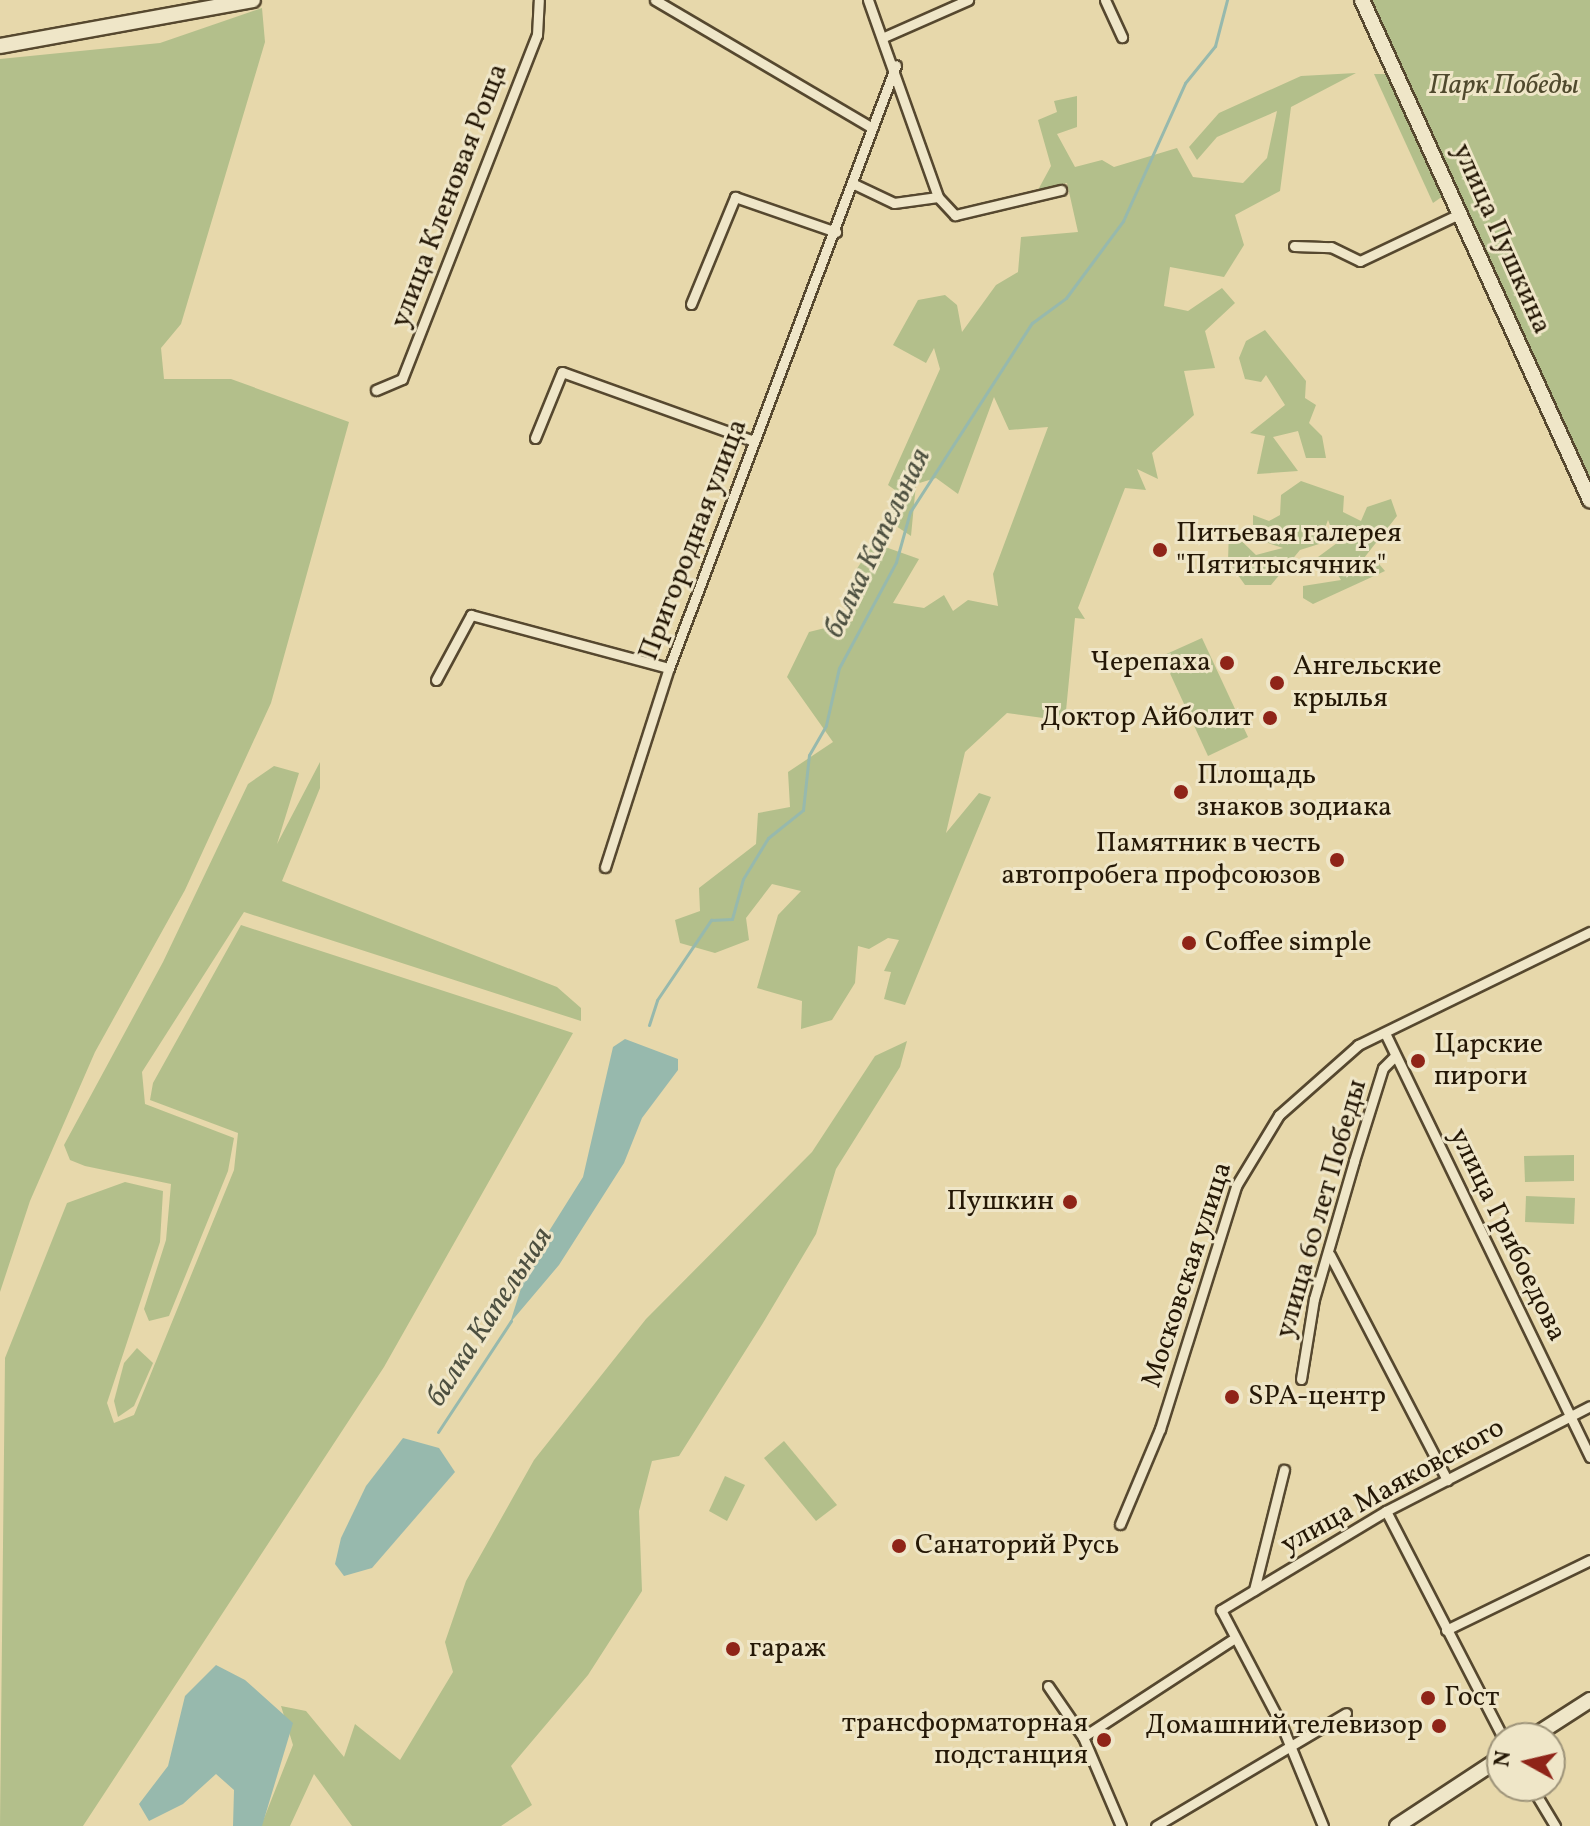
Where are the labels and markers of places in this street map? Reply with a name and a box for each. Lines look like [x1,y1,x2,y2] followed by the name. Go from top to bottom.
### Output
[1176,517,1402,583] place label: Питьевая галерея "Пятитысячник"
[1151,541,1169,559] marker: Питьевая галерея "Пятитысячник"
[1090,646,1211,680] place label: Черепаха
[1293,650,1442,716] place label: Ангельские крылья
[1218,654,1236,672] marker: Черепаха
[1268,674,1286,692] marker: Ангельские крылья
[1041,701,1254,735] place label: Доктор Айболит
[1261,709,1279,727] marker: Доктор Айболит
[1197,759,1392,825] place label: Площадь знаков зодиака
[1172,783,1190,801] marker: Площадь знаков зодиака
[1001,827,1321,893] place label: Памятник в честь автопробега профсоюзов
[1328,851,1346,869] marker: Памятник в честь автопробега профсоюзов
[1205,926,1372,960] place label: Coffee simple
[1180,934,1198,952] marker: Coffee simple
[1434,1028,1543,1094] place label: Царские пироги
[1409,1052,1427,1070] marker: Царские пироги
[947,1185,1054,1219] place label: Пушкин
[1061,1193,1079,1211] marker: Пушкин
[1248,1380,1386,1414] place label: SPA-центр
[1223,1388,1241,1406] marker: SPA-центр
[915,1529,1119,1563] place label: Санаторий Русь
[890,1537,908,1555] marker: Санаторий Русь
[749,1632,826,1666] place label: гараж
[724,1640,742,1658] marker: гараж
[1444,1681,1499,1715] place label: Гост
[1419,1689,1437,1707] marker: Гост
[842,1707,1088,1773] place label: трансформаторная подстанция
[1145,1709,1423,1743] place label: Домашний телевизор
[1430,1717,1448,1735] marker: Домашний телевизор
[1095,1731,1113,1749] marker: трансформаторная подстанция

